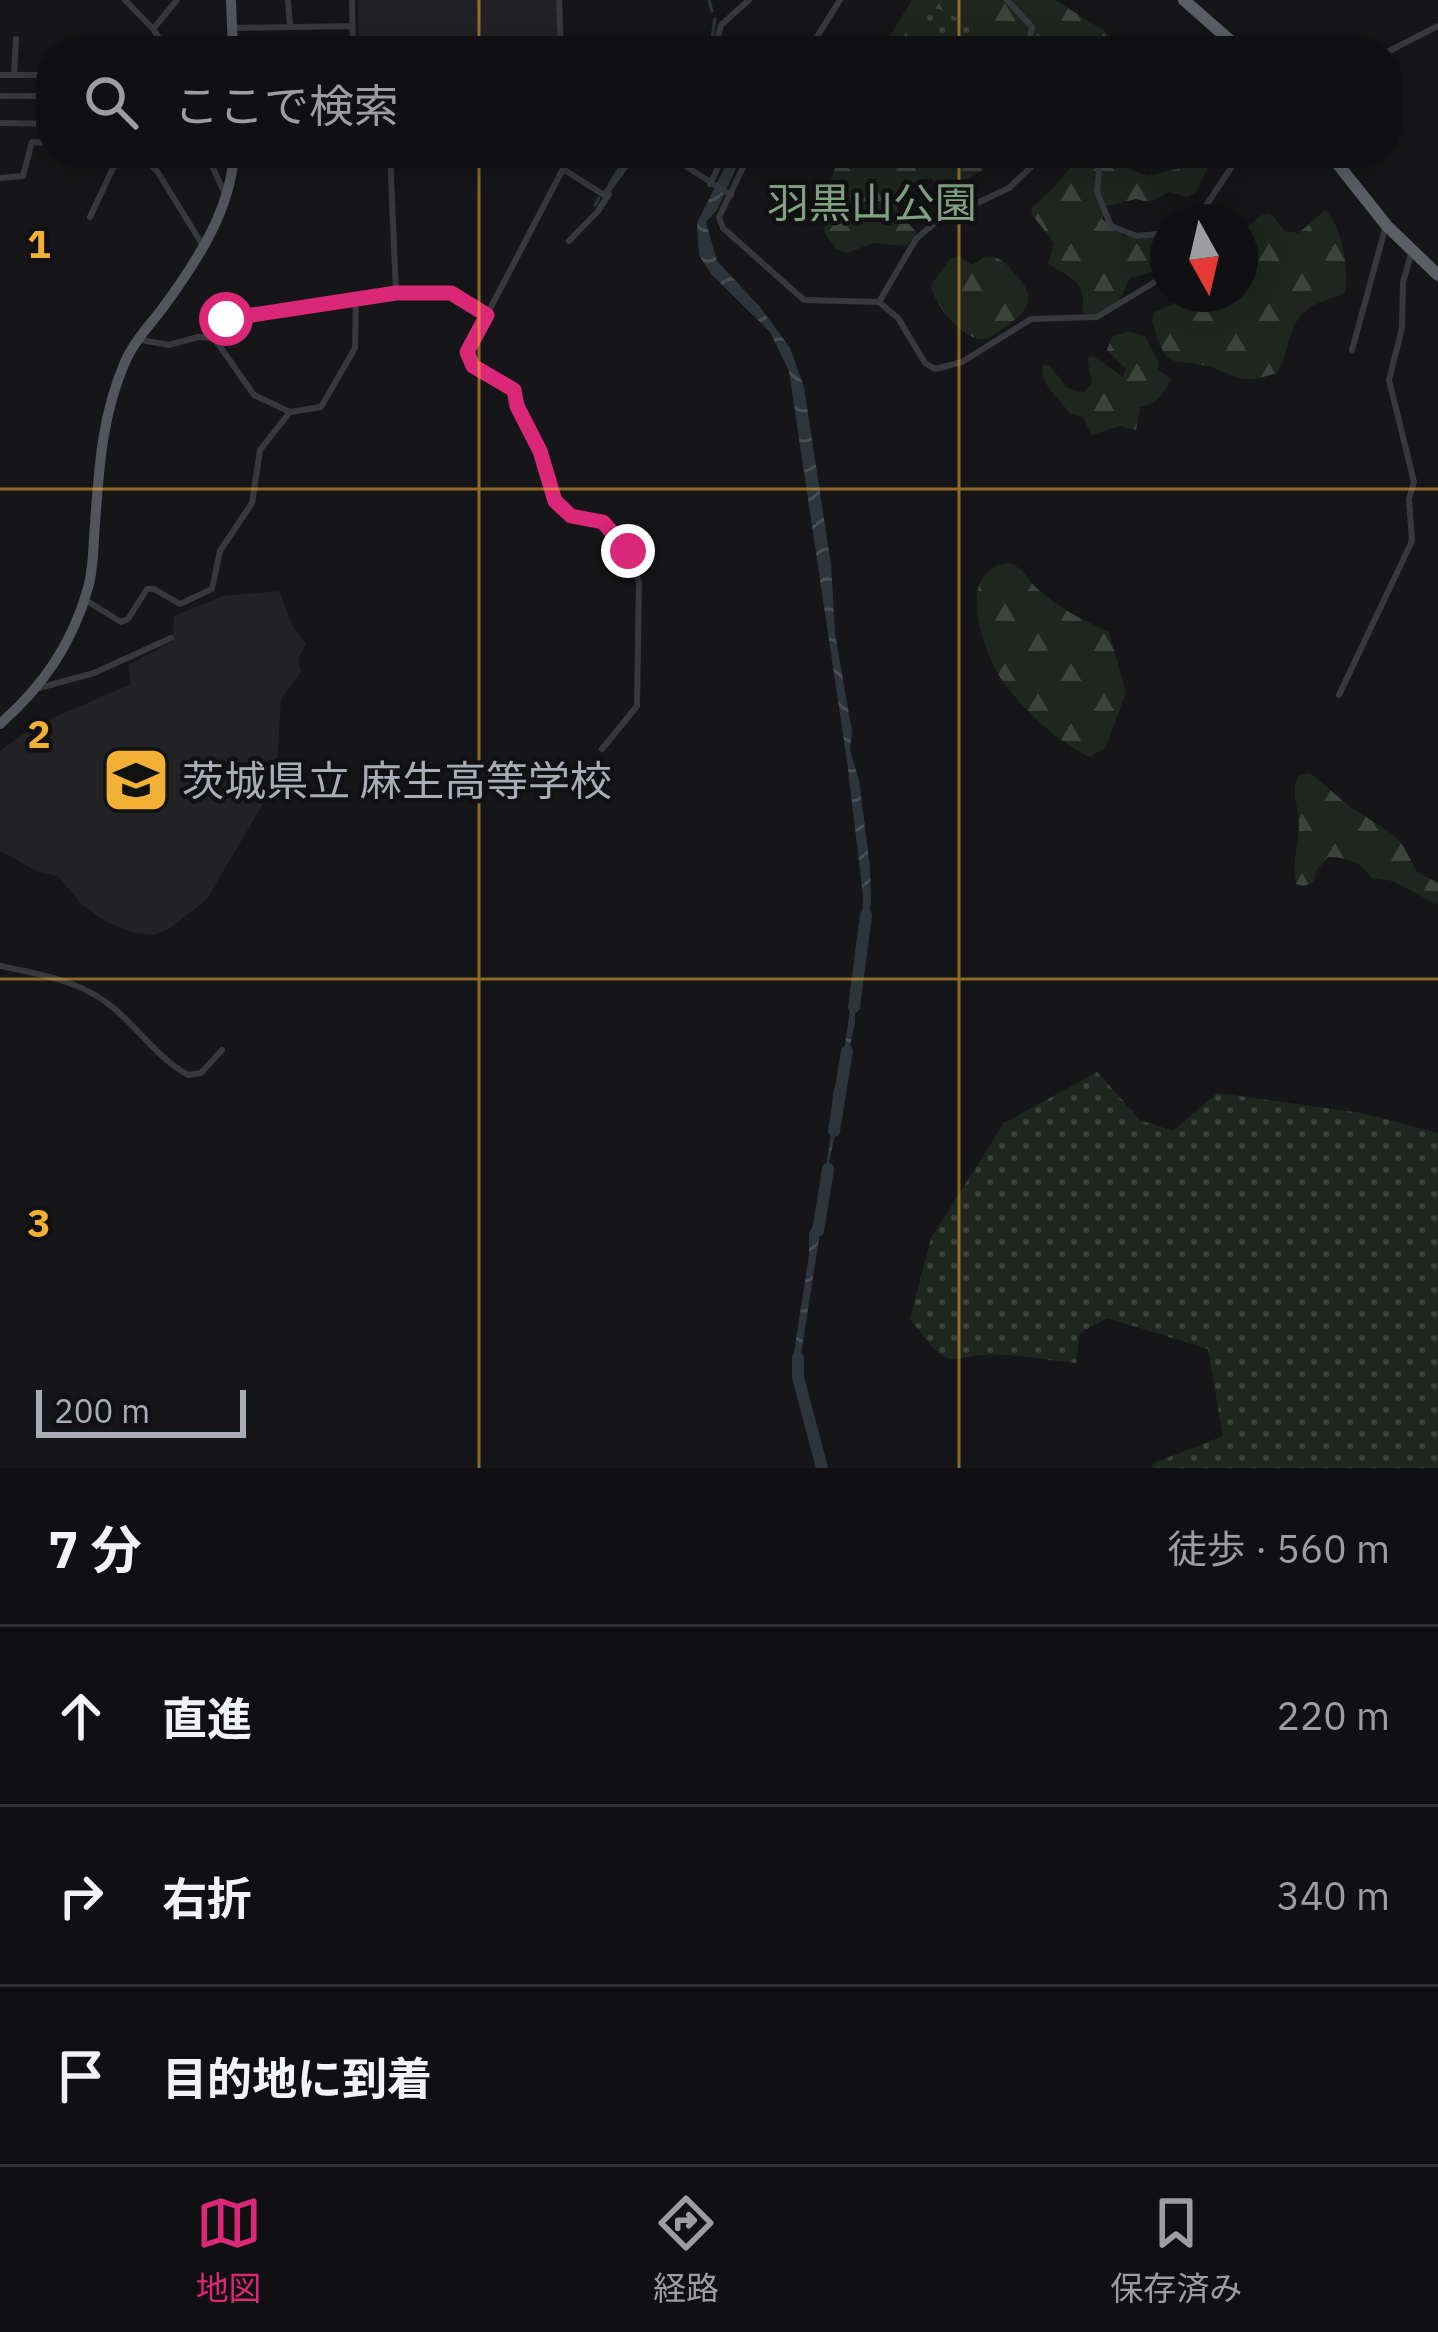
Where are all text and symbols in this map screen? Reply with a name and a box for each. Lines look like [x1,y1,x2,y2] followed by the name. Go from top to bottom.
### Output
[36,36,1402,168] search box
[78,69,144,135] icon: search
[174,76,399,134] text: ここで検索
[767,175,977,230] park label: 羽黒山公園
[1150,204,1258,312] north arrow
[27,218,51,269] text: 1
[199,292,253,346] route start
[601,524,655,578] route end
[27,708,51,759] text: 2
[101,745,171,815] school or university icon: 茨城県立 麻生高等学校
[182,753,612,808] place label: 茨城県立 麻生高等学校
[27,1197,51,1248] text: 3
[36,1384,246,1437] scale bar
[54,1389,150,1432] text: 200 m
[48,1516,142,1582] text: 7 分
[1167,1523,1390,1574] text: 徒歩 · 560 m
[48,1683,114,1749] icon: ahead
[162,1689,252,1747] text: 直進
[1277,1690,1390,1741] text: 220 m
[48,1863,114,1929] icon: right
[162,1869,252,1927] text: 右折
[1277,1870,1390,1921] text: 340 m
[48,2043,114,2109] icon: arrive
[162,2049,432,2107] text: 目的地に到着
[196,2190,262,2310] tab: 地図
[653,2190,719,2310] tab: 経路
[1110,2190,1242,2310] tab: 保存済み

